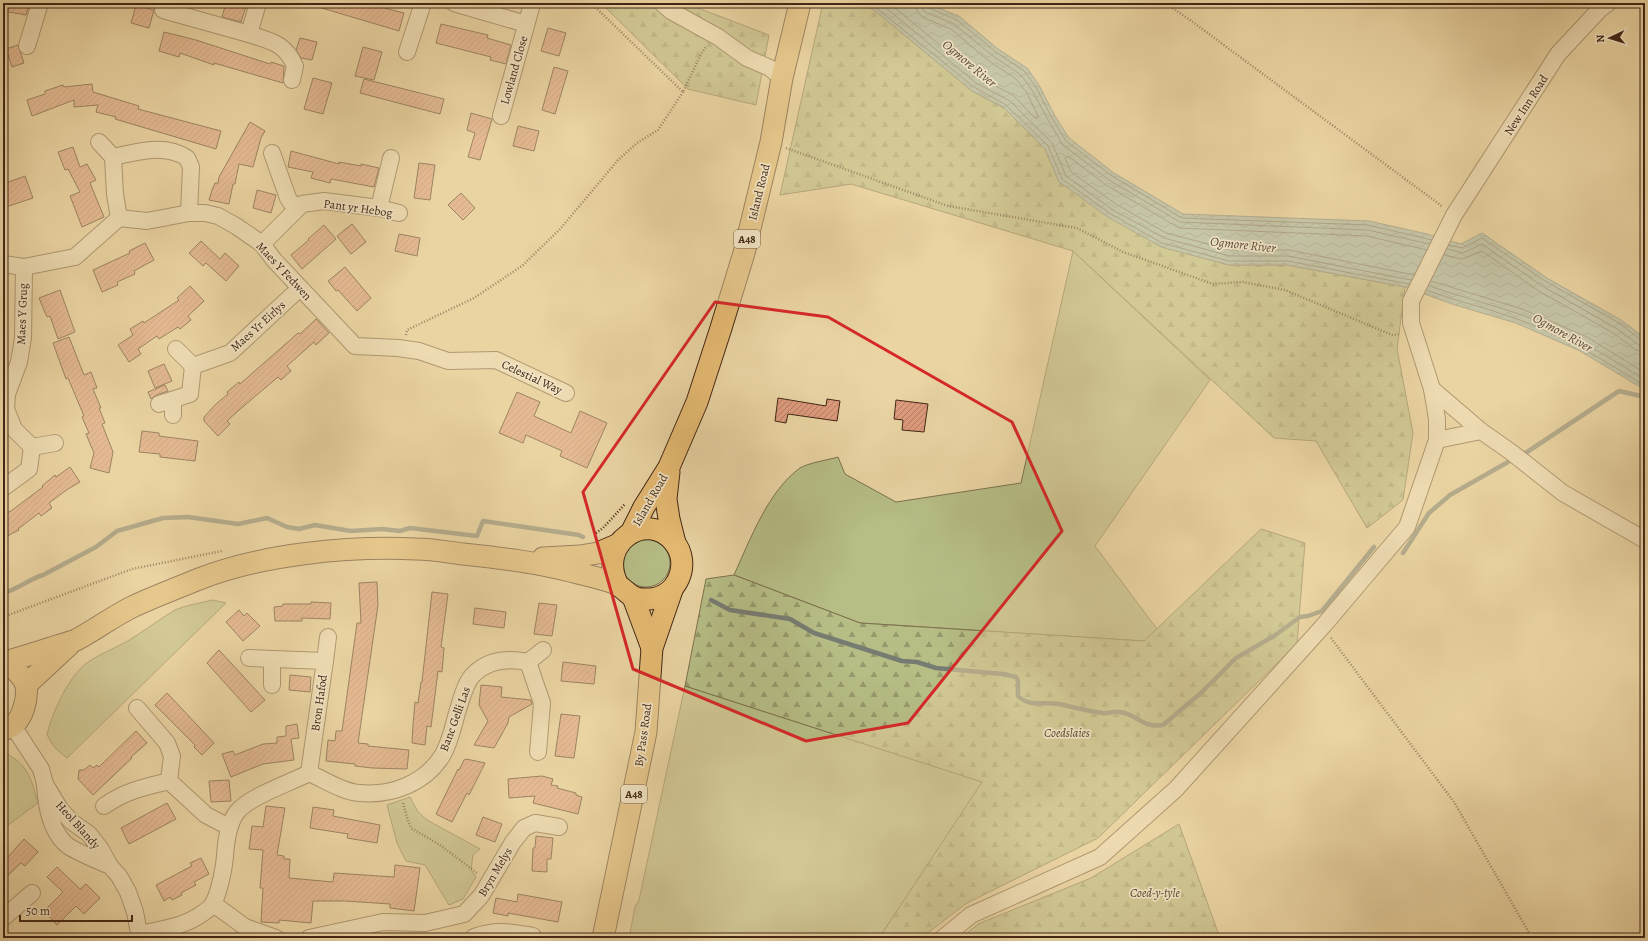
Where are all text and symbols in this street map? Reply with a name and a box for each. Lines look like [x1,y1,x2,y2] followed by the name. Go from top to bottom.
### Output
[1590,18,1630,58] north arrow
[497,34,531,106] street label: Lowland Close
[1593,34,1608,43] text: N
[939,36,1001,91] water label: Ogmore River
[1500,71,1552,138] street label: New Inn Road
[744,161,774,222] street label: Island Road
[322,195,394,221] street label: Pant yr Hebog
[734,230,760,248] road number: A48
[1209,233,1277,256] water label: Ogmore River
[253,238,316,304] street label: Maes Y Fedwen
[13,283,31,345] street label: Maes Y Grug
[227,297,289,355] street label: Maes Yr Eirlys
[1530,309,1596,356] water label: Ogmore River
[499,356,565,398] street label: Celestial Way
[629,470,672,529] street label: Island Road
[307,673,331,732] street label: Bron Hafod
[436,684,474,754] street label: Banc Gelli Las
[631,702,655,768] street label: By Pass Road
[1044,725,1090,741] park label: Coedslaies
[621,785,647,803] road number: A48
[52,798,104,853] street label: Heol Blandy
[474,844,516,899] street label: Bryn Melys
[1130,885,1181,901] park label: Coed-y-tyle
[20,897,132,923] scale bar
[26,903,50,919] text: 50 m

